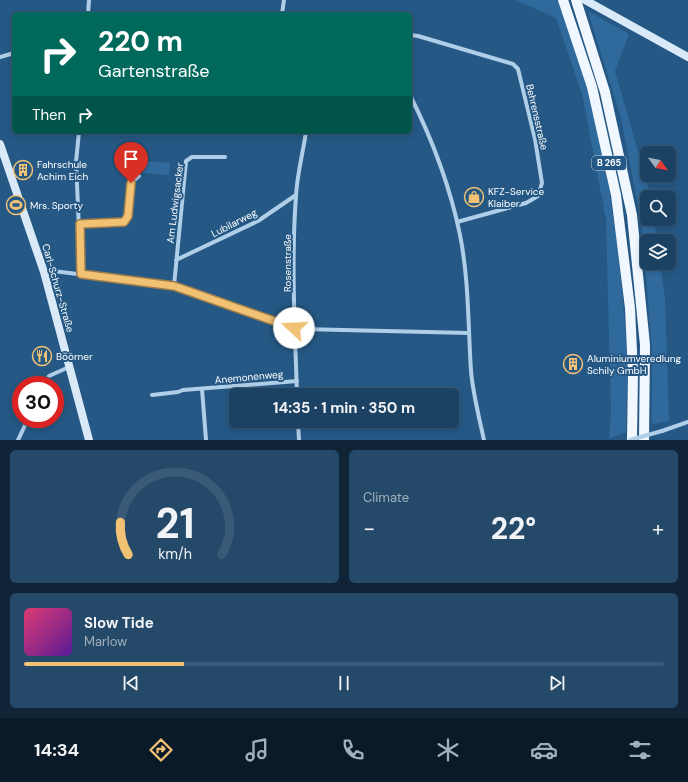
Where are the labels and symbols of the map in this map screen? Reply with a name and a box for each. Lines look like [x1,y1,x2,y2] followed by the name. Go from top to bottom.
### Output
[523,83,551,152] street label: Behrensstraße
[114,142,148,183] pin
[640,146,676,182] north arrow
[592,156,626,170] road number: B 265
[37,158,89,183] place label: Fahrschule Achim Eich
[12,159,34,181] building icon: Fahrschule Achim Eich
[164,162,186,244] street label: Am Ludwigsacker
[488,185,545,210] place label: KFZ-Service Klaiber
[463,186,485,208] shop icon: KFZ-Service Klaiber
[5,194,27,216] sports icon: Mrs. Sporty
[30,199,83,212] place label: Mrs. Sporty
[209,206,259,240] street label: Lubilarweg
[281,234,294,292] street label: Rosenstraße
[39,242,77,334] street label: Carl-Schurz-Straße
[273,307,315,349] position arrow
[31,345,53,367] restaurant icon: Böörner
[56,350,93,363] place label: Böörner
[587,352,681,377] place label: Aluminiumveredlung Schily GmbH
[562,353,584,375] building icon: Aluminiumveredlung Schily GmbH
[214,367,284,386] street label: Anemonenweg
[12,376,64,428] speed limit sign: 30

